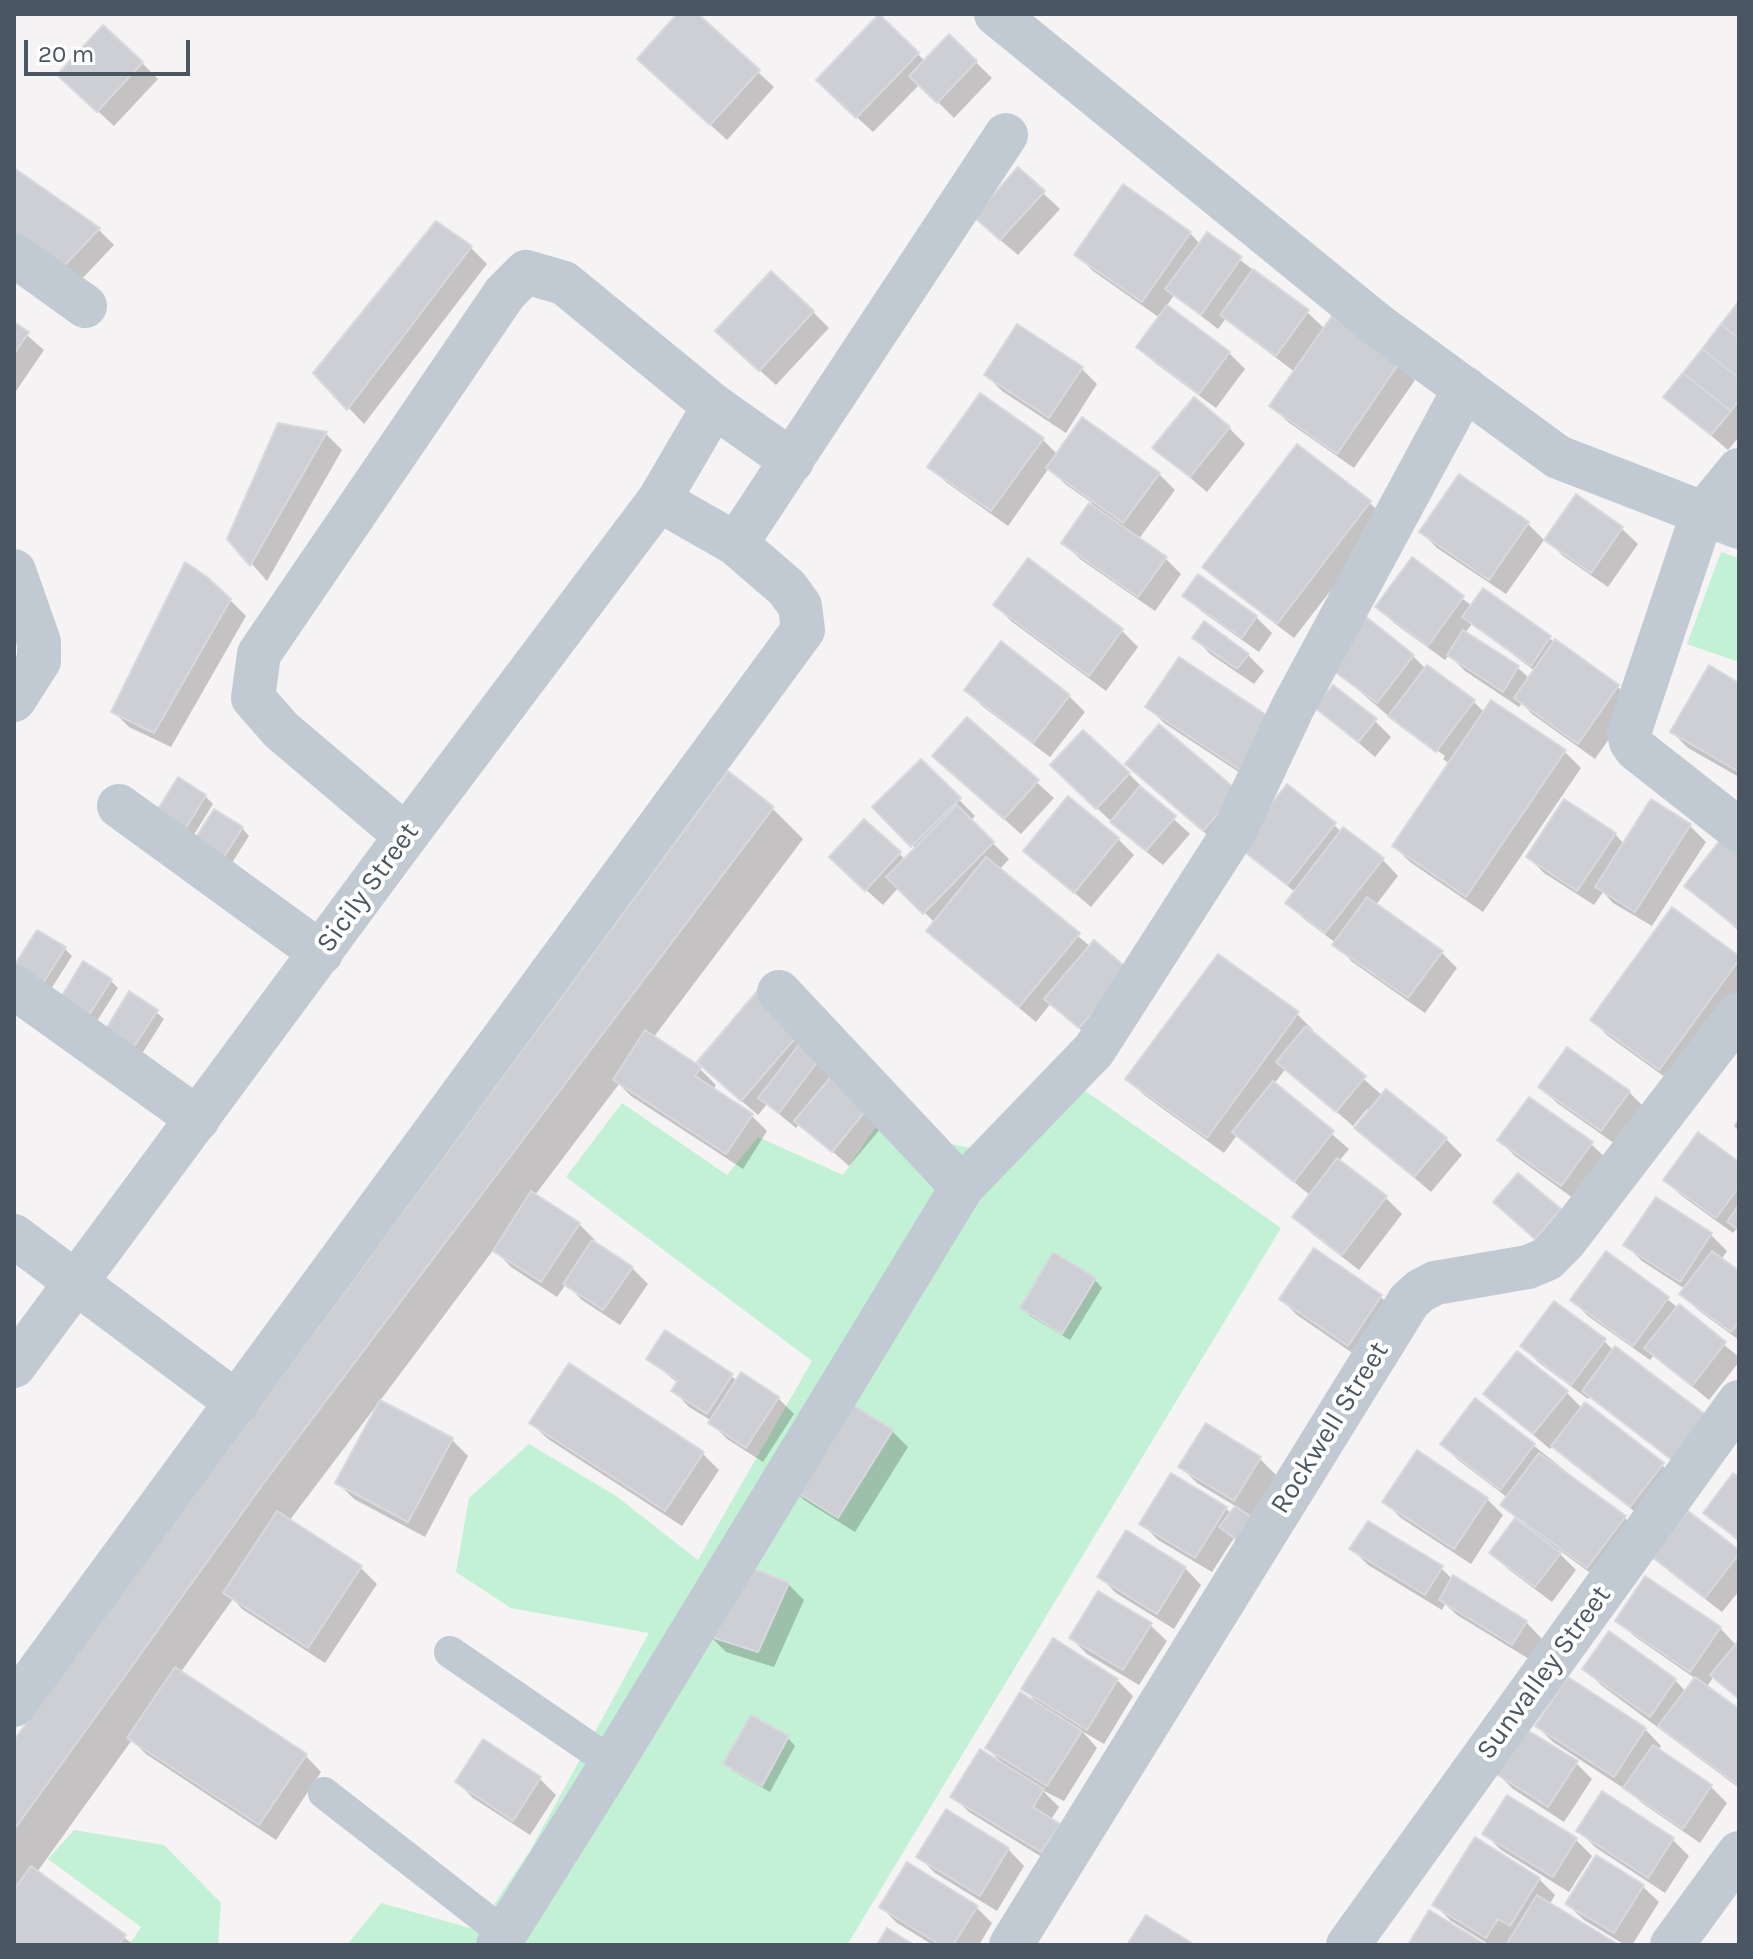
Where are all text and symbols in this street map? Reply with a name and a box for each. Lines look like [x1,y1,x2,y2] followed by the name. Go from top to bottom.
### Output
[28,24,194,74] scale bar
[38,40,94,68] text: 20 m
[310,816,426,960] street label: Sicily Street
[1264,1336,1396,1520] street label: Rockwell Street
[1470,1579,1618,1767] street label: Sunvalley Street

